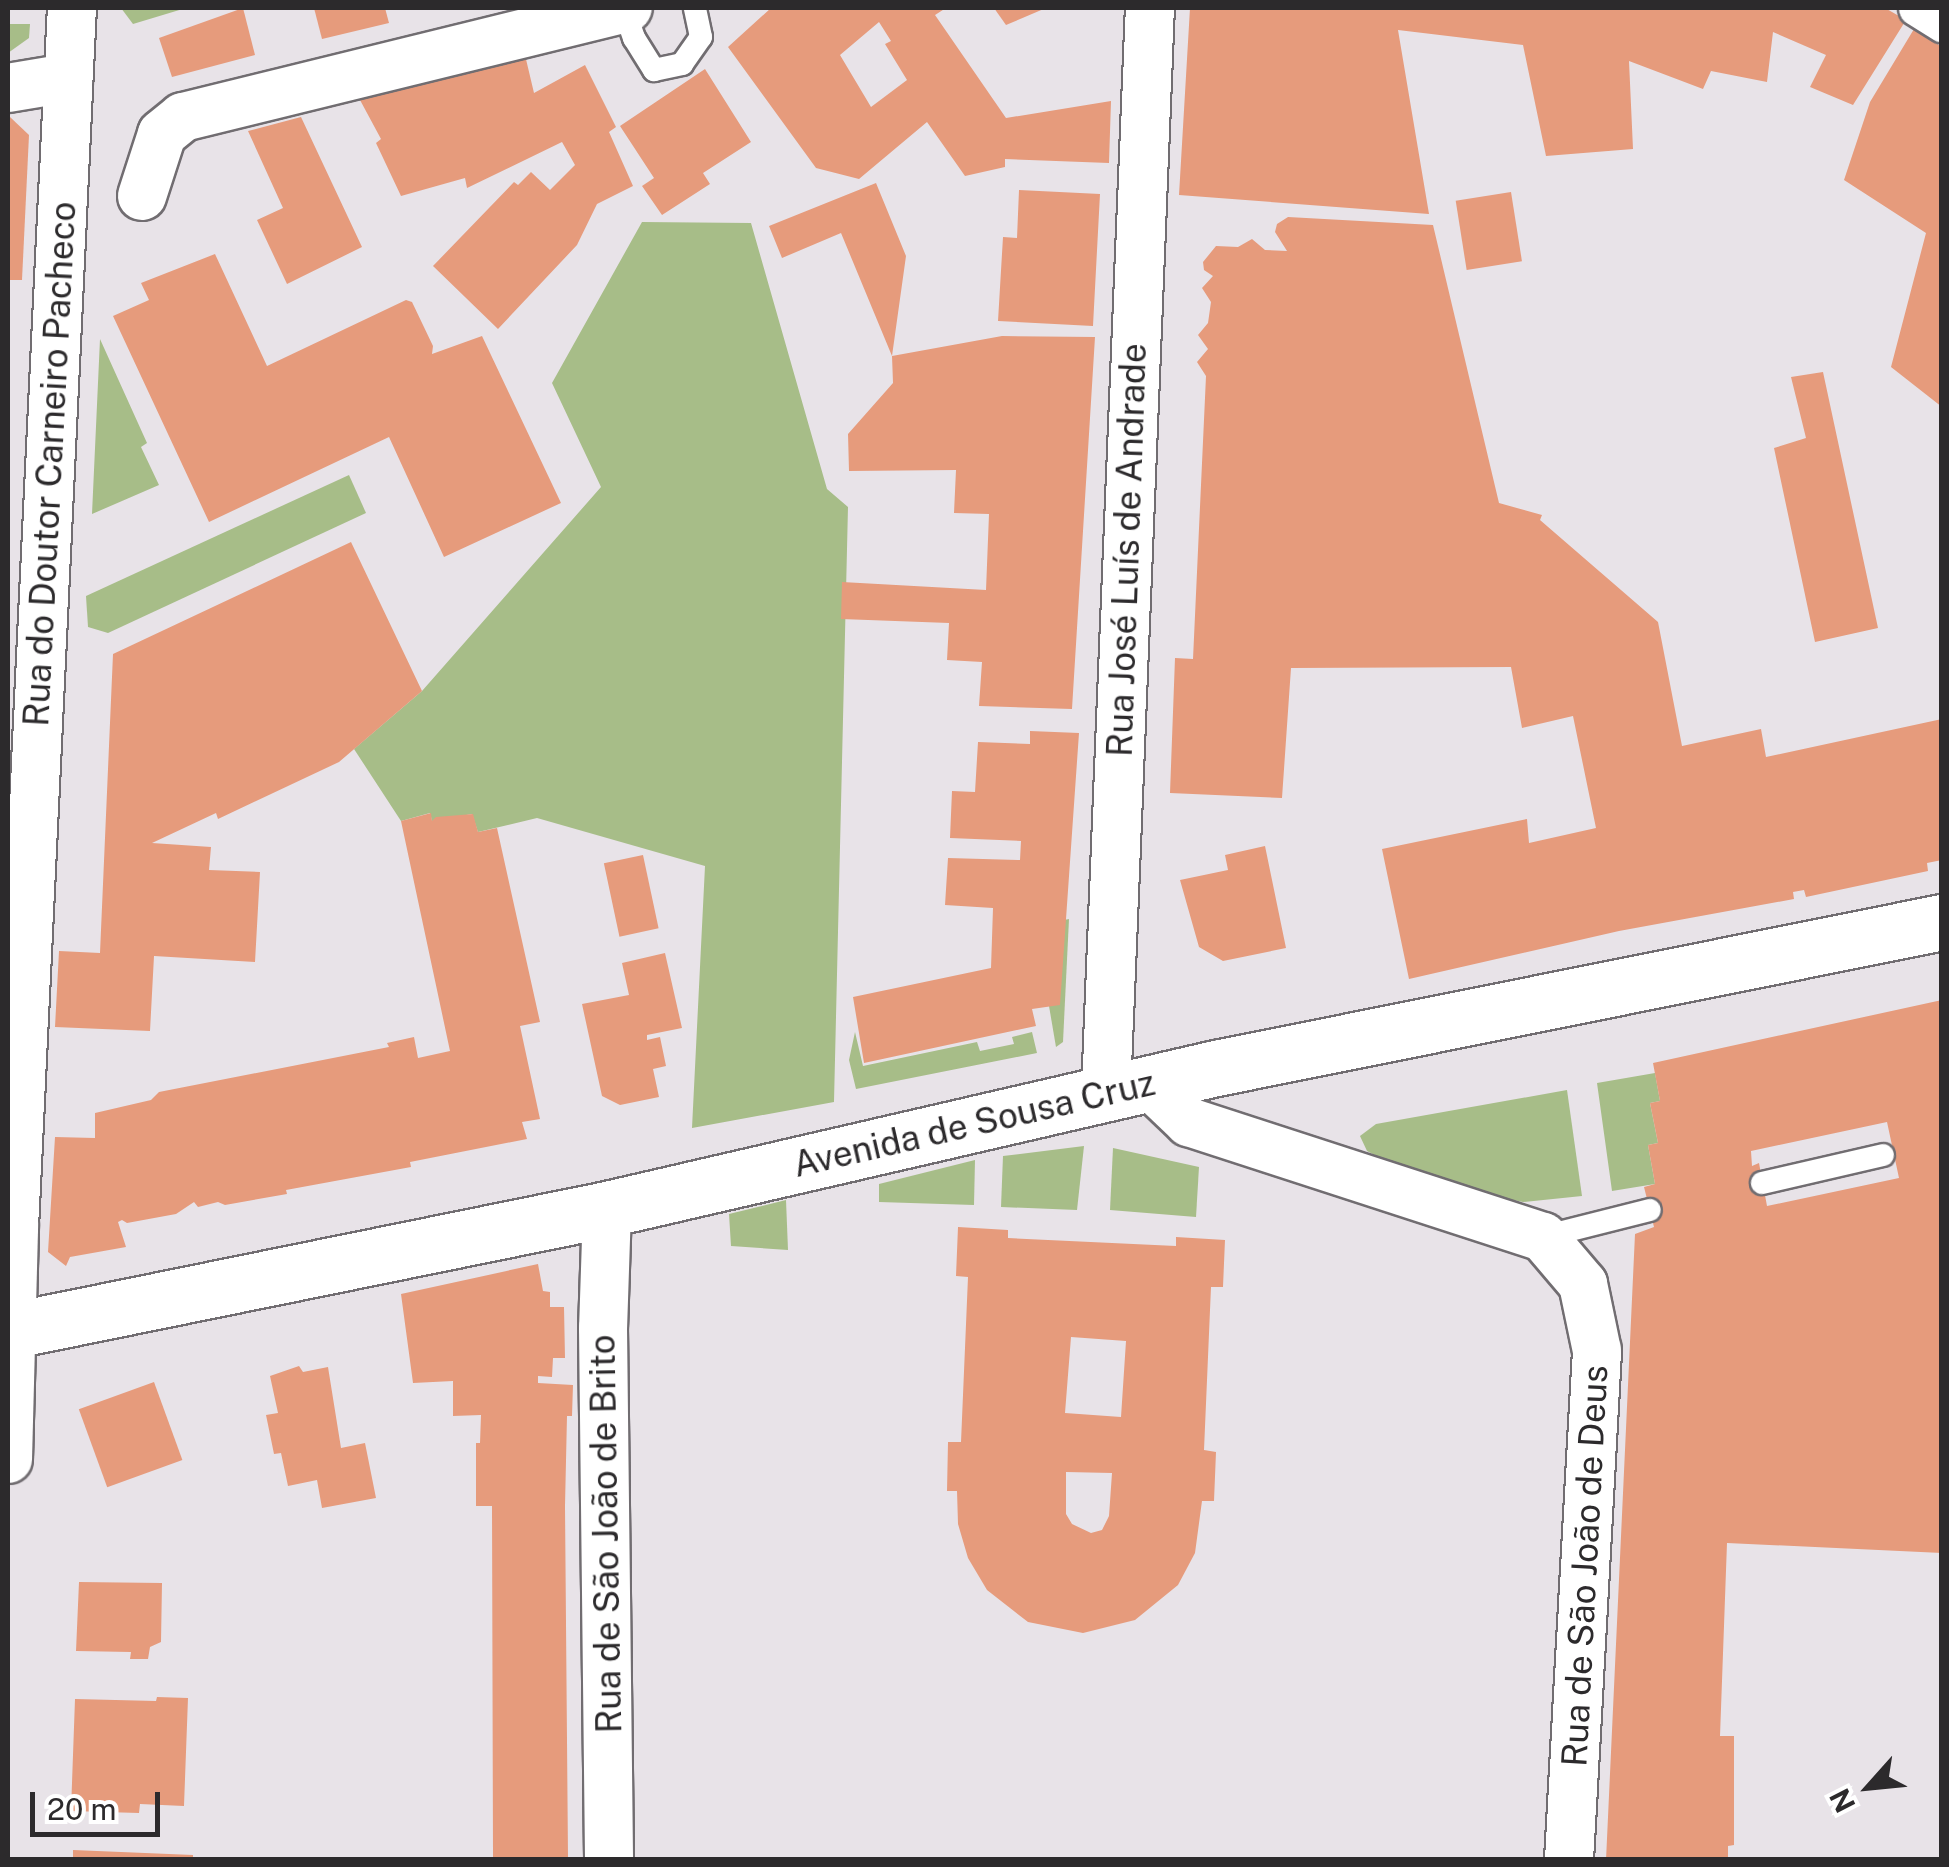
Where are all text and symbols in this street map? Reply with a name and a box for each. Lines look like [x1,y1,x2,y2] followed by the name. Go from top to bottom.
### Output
[15,200,85,728] street label: Rua do Doutor Carneiro Pacheco
[1099,342,1155,758] street label: Rua José Luís de Andrade
[789,1062,1159,1186] street label: Avenida de Sousa Cruz
[582,1333,630,1735] street label: Rua de São João de Brito
[1553,1363,1617,1769] street label: Rua de São João de Deus
[1819,1737,1919,1837] north arrow
[35,1772,165,1834] scale bar
[1822,1784,1861,1818] text: N
[47,1791,116,1827] text: 20 m

